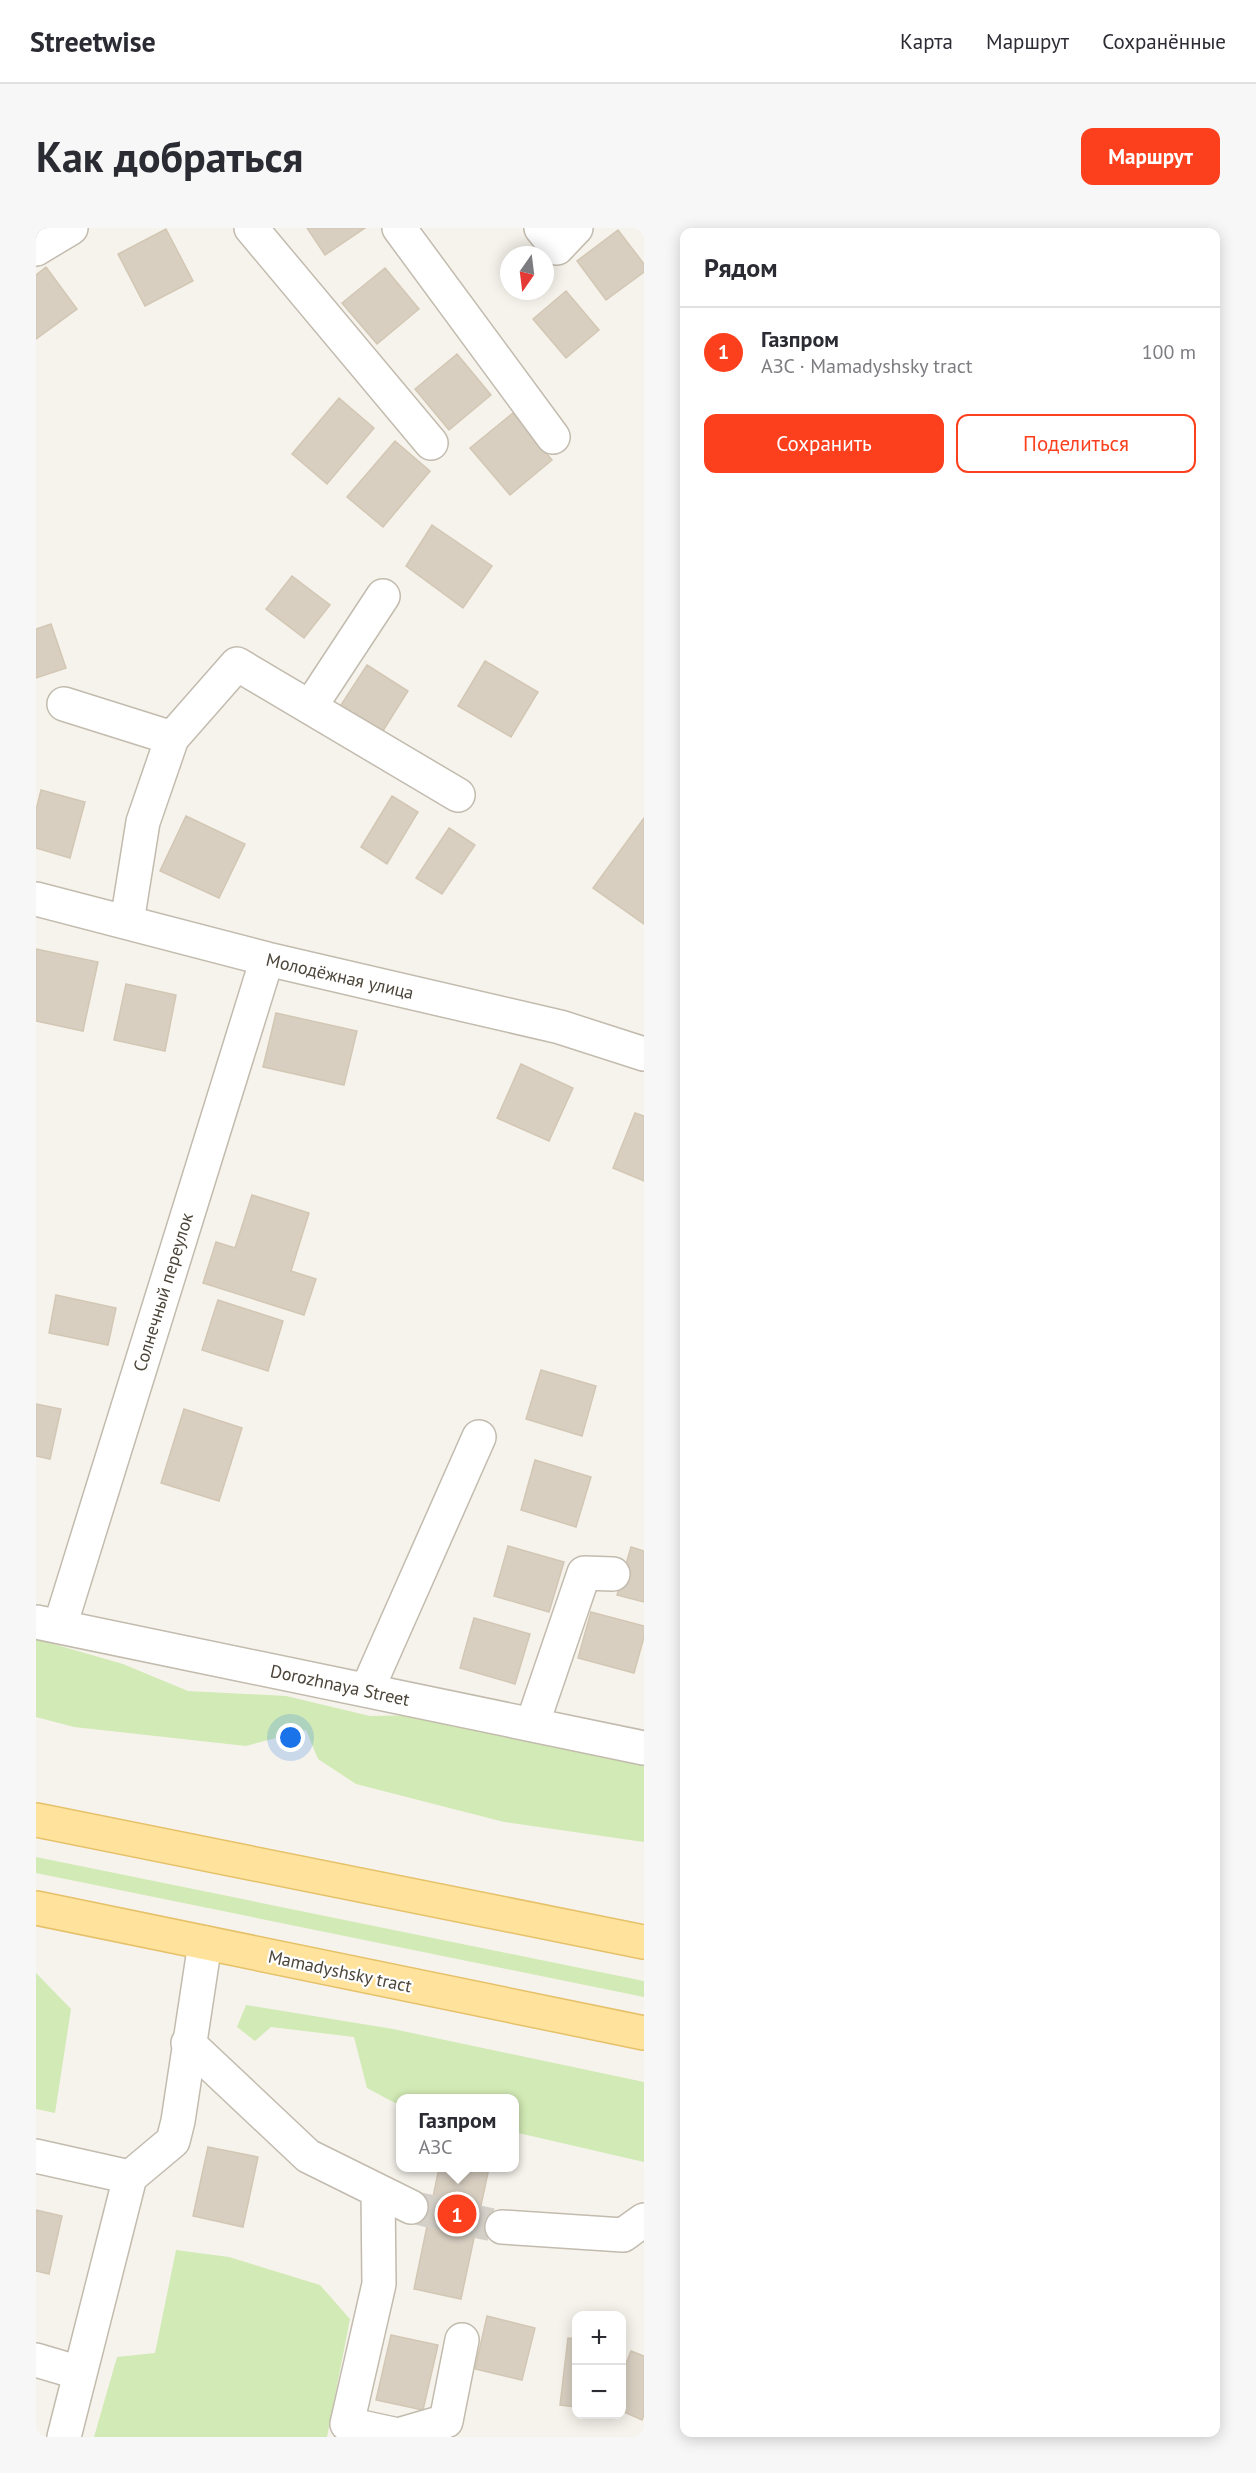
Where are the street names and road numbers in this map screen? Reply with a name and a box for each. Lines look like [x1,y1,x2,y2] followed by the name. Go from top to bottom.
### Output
[264,948,416,1004] street label: Молодёжная улица
[128,1209,198,1374] street label: Солнечный переулок
[268,1659,412,1711] street label: Dorozhnaya Street
[266,1945,414,1997] street label: Mamadyshsky tract

